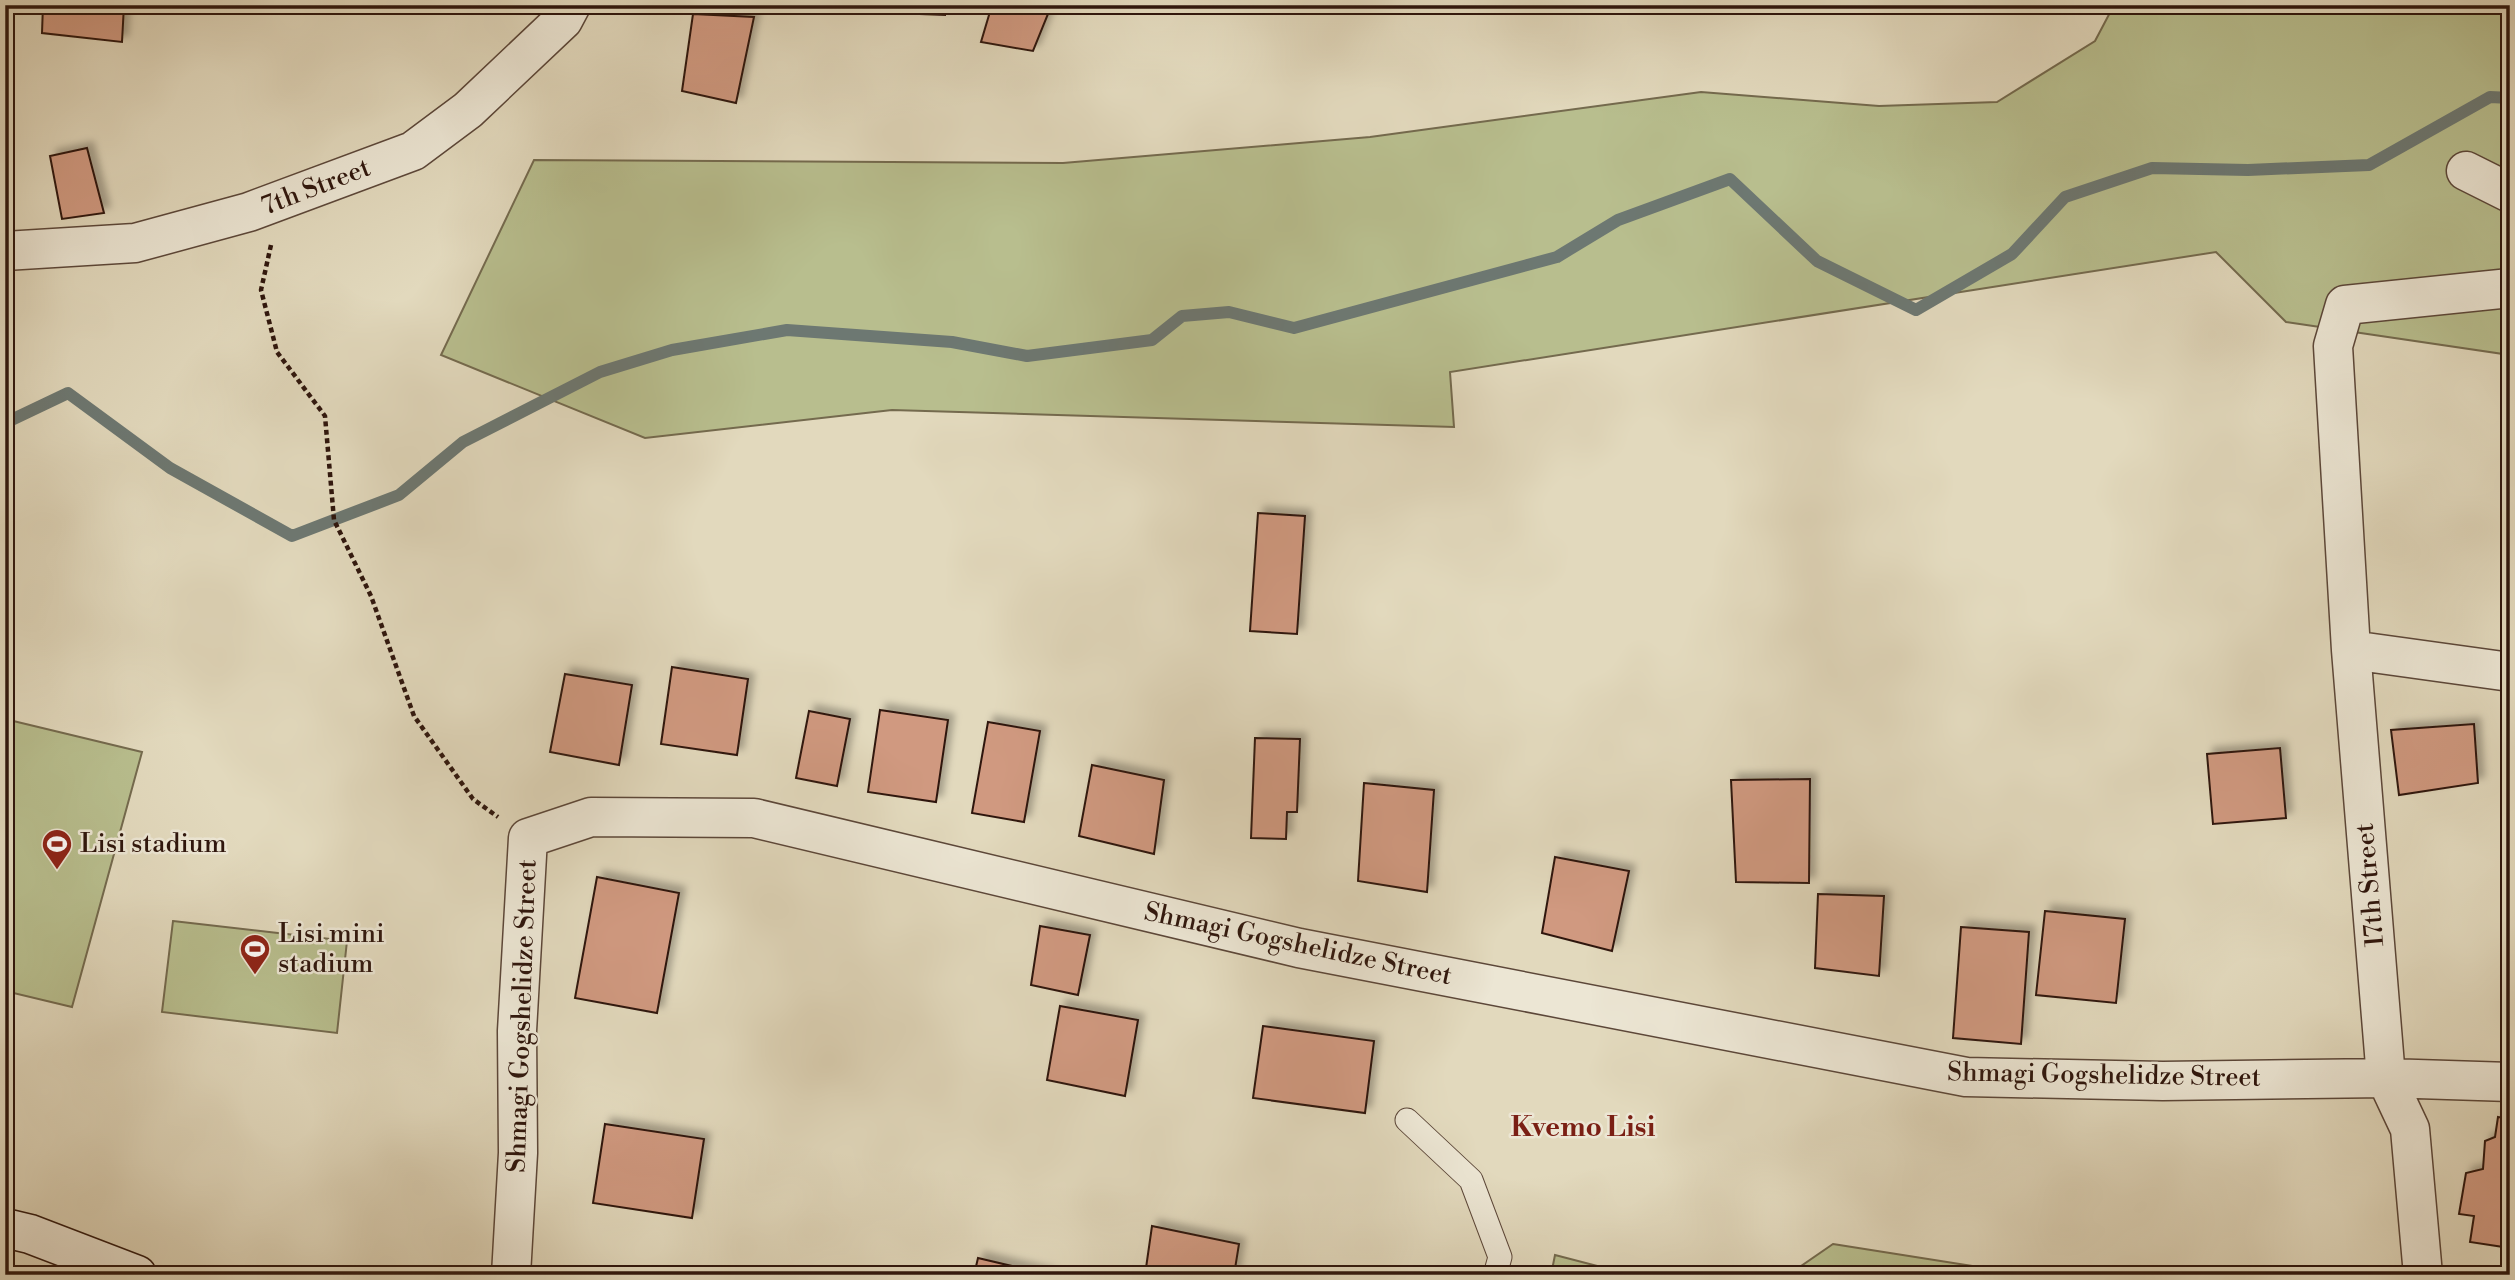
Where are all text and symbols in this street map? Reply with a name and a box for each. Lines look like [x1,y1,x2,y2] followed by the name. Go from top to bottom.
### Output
[257,152,375,222] street label: 7th Street
[2349,822,2391,948] street label: 17th Street
[40,827,74,871] sports icon: Lisi stadium
[80,828,227,860] place label: Lisi stadium
[501,859,543,1173] street label: Shmagi Gogshelidze Street
[1141,896,1455,992] street label: Shmagi Gogshelidze Street
[278,918,385,980] place label: Lisi mini stadium
[238,932,272,976] sports icon: Lisi mini stadium
[1947,1056,2261,1094] street label: Shmagi Gogshelidze Street
[1510,1110,1656,1145] district label: Kvemo Lisi

